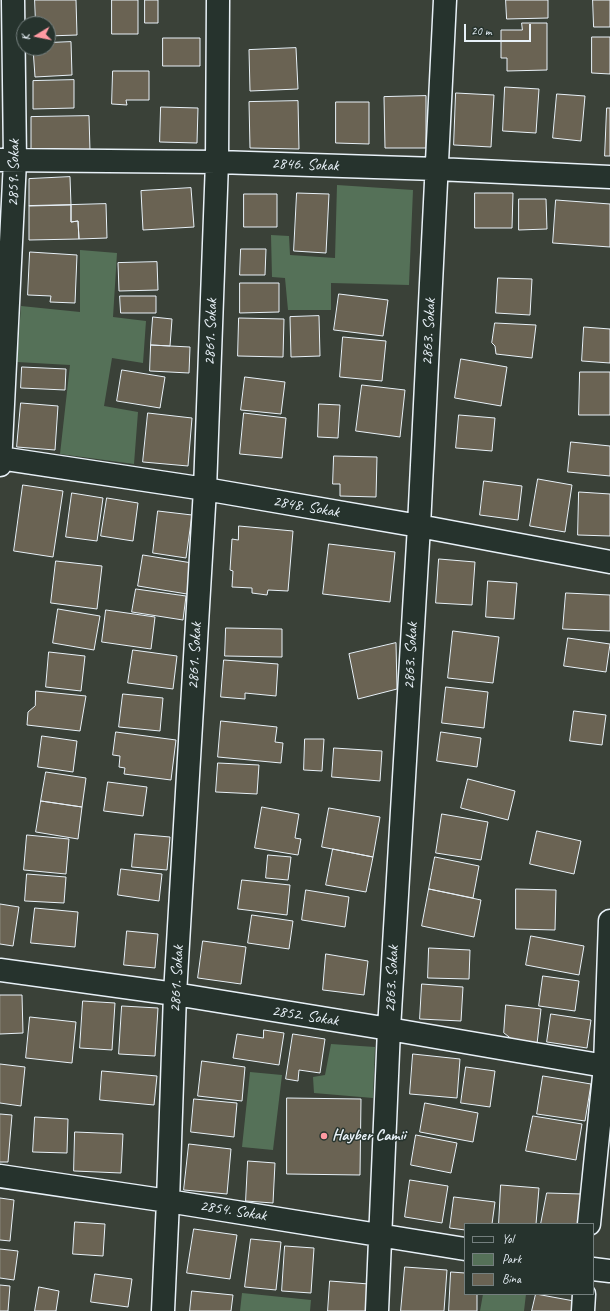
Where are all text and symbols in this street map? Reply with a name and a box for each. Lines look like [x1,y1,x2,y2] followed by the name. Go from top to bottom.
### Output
[16,16,56,56] north arrow
[466,16,533,42] scale bar
[471,23,491,39] text: 20 m
[18,34,33,42] text: K
[4,139,24,207] street label: 2859. Sokak
[271,154,339,176] street label: 2846. Sokak
[200,298,222,366] street label: 2861. Sokak
[418,298,440,366] street label: 2863. Sokak
[271,492,341,522] street label: 2848. Sokak
[184,622,206,690] street label: 2861. Sokak
[400,622,422,690] street label: 2863. Sokak
[166,945,188,1013] street label: 2861. Sokak
[381,945,403,1013] street label: 2863. Sokak
[270,1001,340,1031] street label: 2852. Sokak
[332,1126,406,1146] place label: Hayber Camii
[319,1131,329,1141] marker: Hayber Camii
[198,1196,268,1226] street label: 2854. Sokak
[464,1223,594,1295] legend
[502,1231,514,1247] text: Yol
[502,1251,521,1267] text: Park
[502,1271,521,1287] text: Bina

